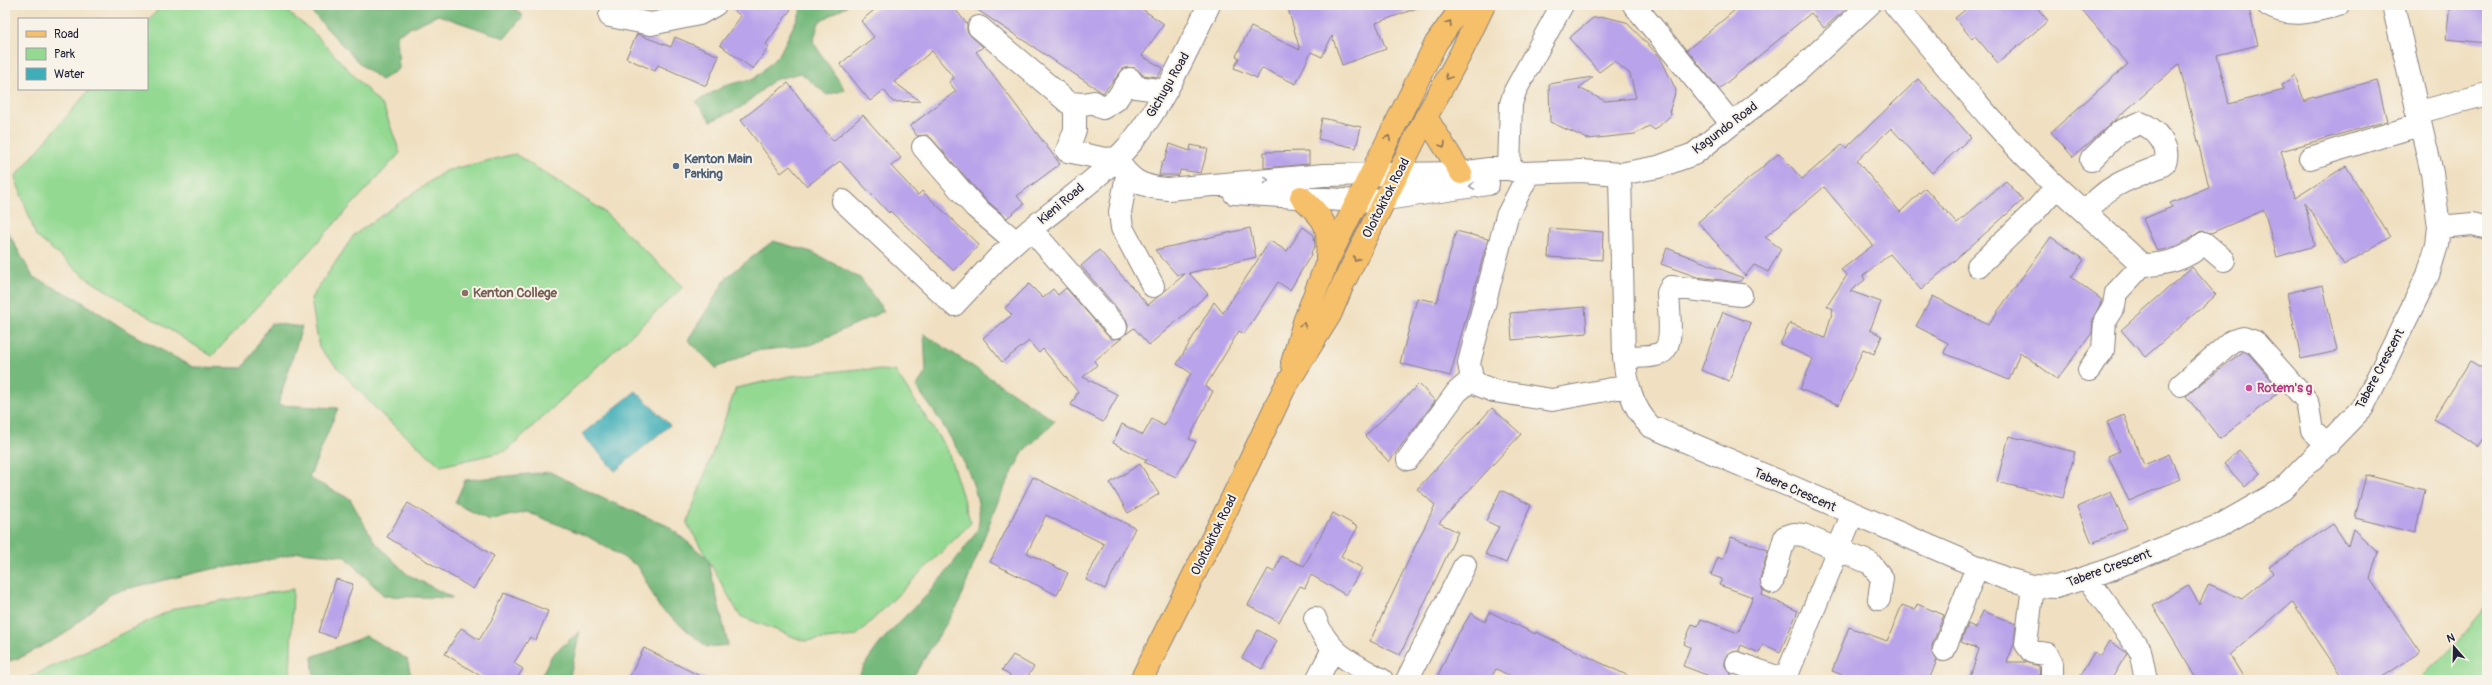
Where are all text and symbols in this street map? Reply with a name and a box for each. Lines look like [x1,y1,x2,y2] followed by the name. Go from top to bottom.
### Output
[18,18,148,90] legend
[1444,21,1451,28] one-way arrow
[54,27,79,42] text: Road
[54,47,75,62] text: Park
[1143,49,1193,121] street label: Gichugu Road
[54,67,85,82] text: Water
[1445,73,1452,81] one-way arrow
[1689,98,1761,158] street label: Kagundo Road
[1384,135,1391,143] one-way arrow
[1439,141,1446,148] one-way arrow
[684,151,753,182] place label: Kenton Main Parking
[1359,155,1413,241] street label: Oloitokitok Road
[671,161,681,171] marker: Kenton Main Parking
[1263,175,1269,184] one-way arrow
[1035,180,1087,228] street label: Kieni Road
[1469,181,1475,190] one-way arrow
[1353,255,1361,262] one-way arrow
[473,285,558,301] place label: Kenton College
[460,288,470,298] marker: Kenton College
[1299,321,1307,328] one-way arrow
[2352,325,2408,412] street label: Tabere Crescent
[2257,380,2313,396] place label: Rotem's g
[2244,383,2254,393] marker: Rotem's g
[1751,465,1839,516] street label: Tabere Crescent
[1188,492,1240,578] street label: Oloitokitok Road
[2065,545,2154,591] street label: Tabere Crescent
[2434,627,2474,667] north arrow
[2445,631,2457,645] text: N

